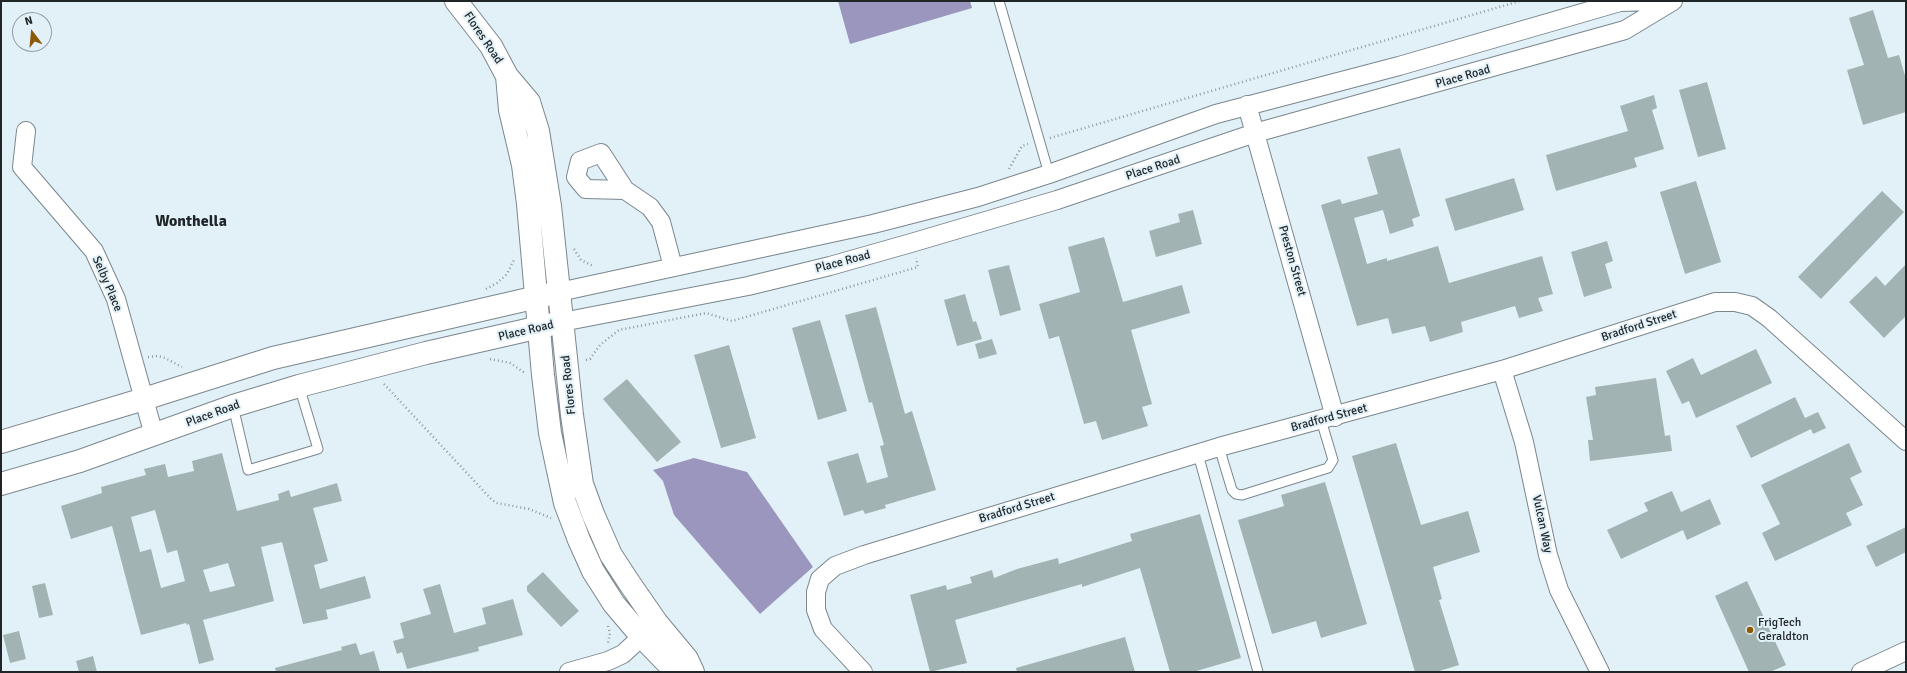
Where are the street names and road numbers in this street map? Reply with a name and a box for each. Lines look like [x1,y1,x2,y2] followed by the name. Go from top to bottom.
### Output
[460,9,506,67] street label: Flores Road
[1434,62,1492,92] street label: Place Road
[1124,152,1182,184] street label: Place Road
[1275,224,1309,298] street label: Preston Street
[814,248,872,276] street label: Place Road
[89,254,125,314] street label: Selby Place
[1599,307,1679,345] street label: Bradford Street
[497,318,555,344] street label: Place Road
[559,355,579,415] street label: Flores Road
[184,398,242,430] street label: Place Road
[1289,401,1369,435] street label: Bradford Street
[977,490,1057,526] street label: Bradford Street
[1529,494,1555,554] street label: Vulcan Way

